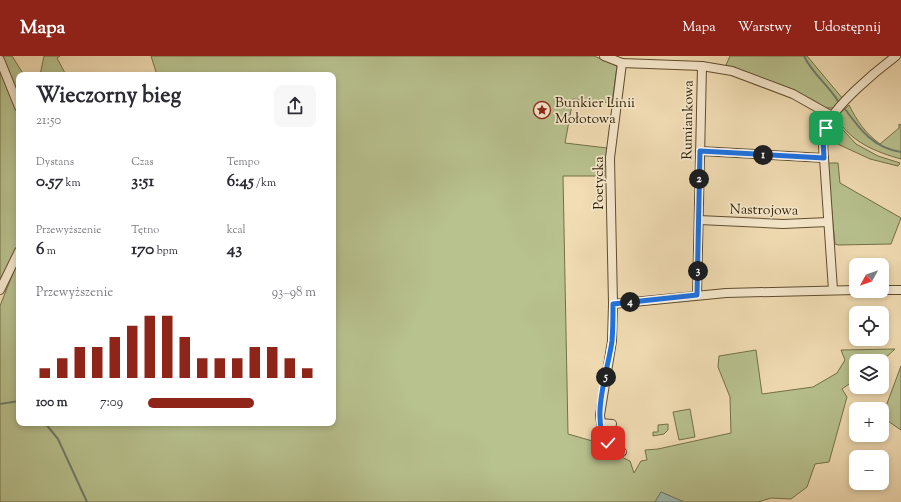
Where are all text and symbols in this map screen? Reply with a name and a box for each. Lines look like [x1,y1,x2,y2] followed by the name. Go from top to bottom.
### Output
[20,15,65,42] text: Mapa
[682,18,716,38] text: Mapa
[738,18,792,38] text: Warstwy
[814,18,881,38] text: Udostępnij
[678,80,700,160] street label: Rumiankowa
[36,81,181,113] text: Wieczorny bieg
[274,85,316,127] button: share
[555,94,635,130] place label: Bunkier Linii Mołotowa
[532,100,552,120] place icon: Bunkier Linii Mołotowa
[809,111,843,145] pin
[36,112,61,130] text: 21:50
[815,117,837,139] icon: arrive
[753,145,773,165] pin: 1
[761,147,765,163] text: 1
[36,154,74,170] text: Dystans
[131,154,154,170] text: Czas
[227,154,260,170] text: Tempo
[590,156,610,210] street label: Poetycka
[689,169,709,189] pin: 2
[36,170,63,194] text: 0.57
[131,170,154,194] text: 3:51
[227,170,254,194] text: 6:45
[696,171,702,187] text: 2
[63,175,81,191] text: km
[254,175,276,191] text: /km
[729,200,799,222] street label: Nastrojowa
[36,222,101,238] text: Przewyższenie
[131,222,159,238] text: Tętno
[227,222,246,238] text: kcal
[36,238,44,262] text: 6
[131,238,154,262] text: 170
[227,238,242,262] text: 43
[44,243,56,259] text: m
[154,243,178,259] text: bpm
[849,258,889,298] north arrow
[849,258,889,490] map controls
[688,261,708,281] pin: 3
[696,263,700,279] text: 3
[36,284,113,302] text: Przewyższenie
[272,284,316,302] text: 93–98 m
[620,292,640,312] pin: 4
[627,294,633,310] text: 4
[849,306,889,346] button: locate
[849,354,889,394] button: layers
[596,367,616,387] pin: 5
[604,369,608,385] text: 5
[36,394,68,412] text: 100 m
[100,394,123,412] text: 7:09
[849,402,889,442] button: +
[591,426,625,460] pin
[597,432,619,454] icon: check
[849,450,889,490] button: −

